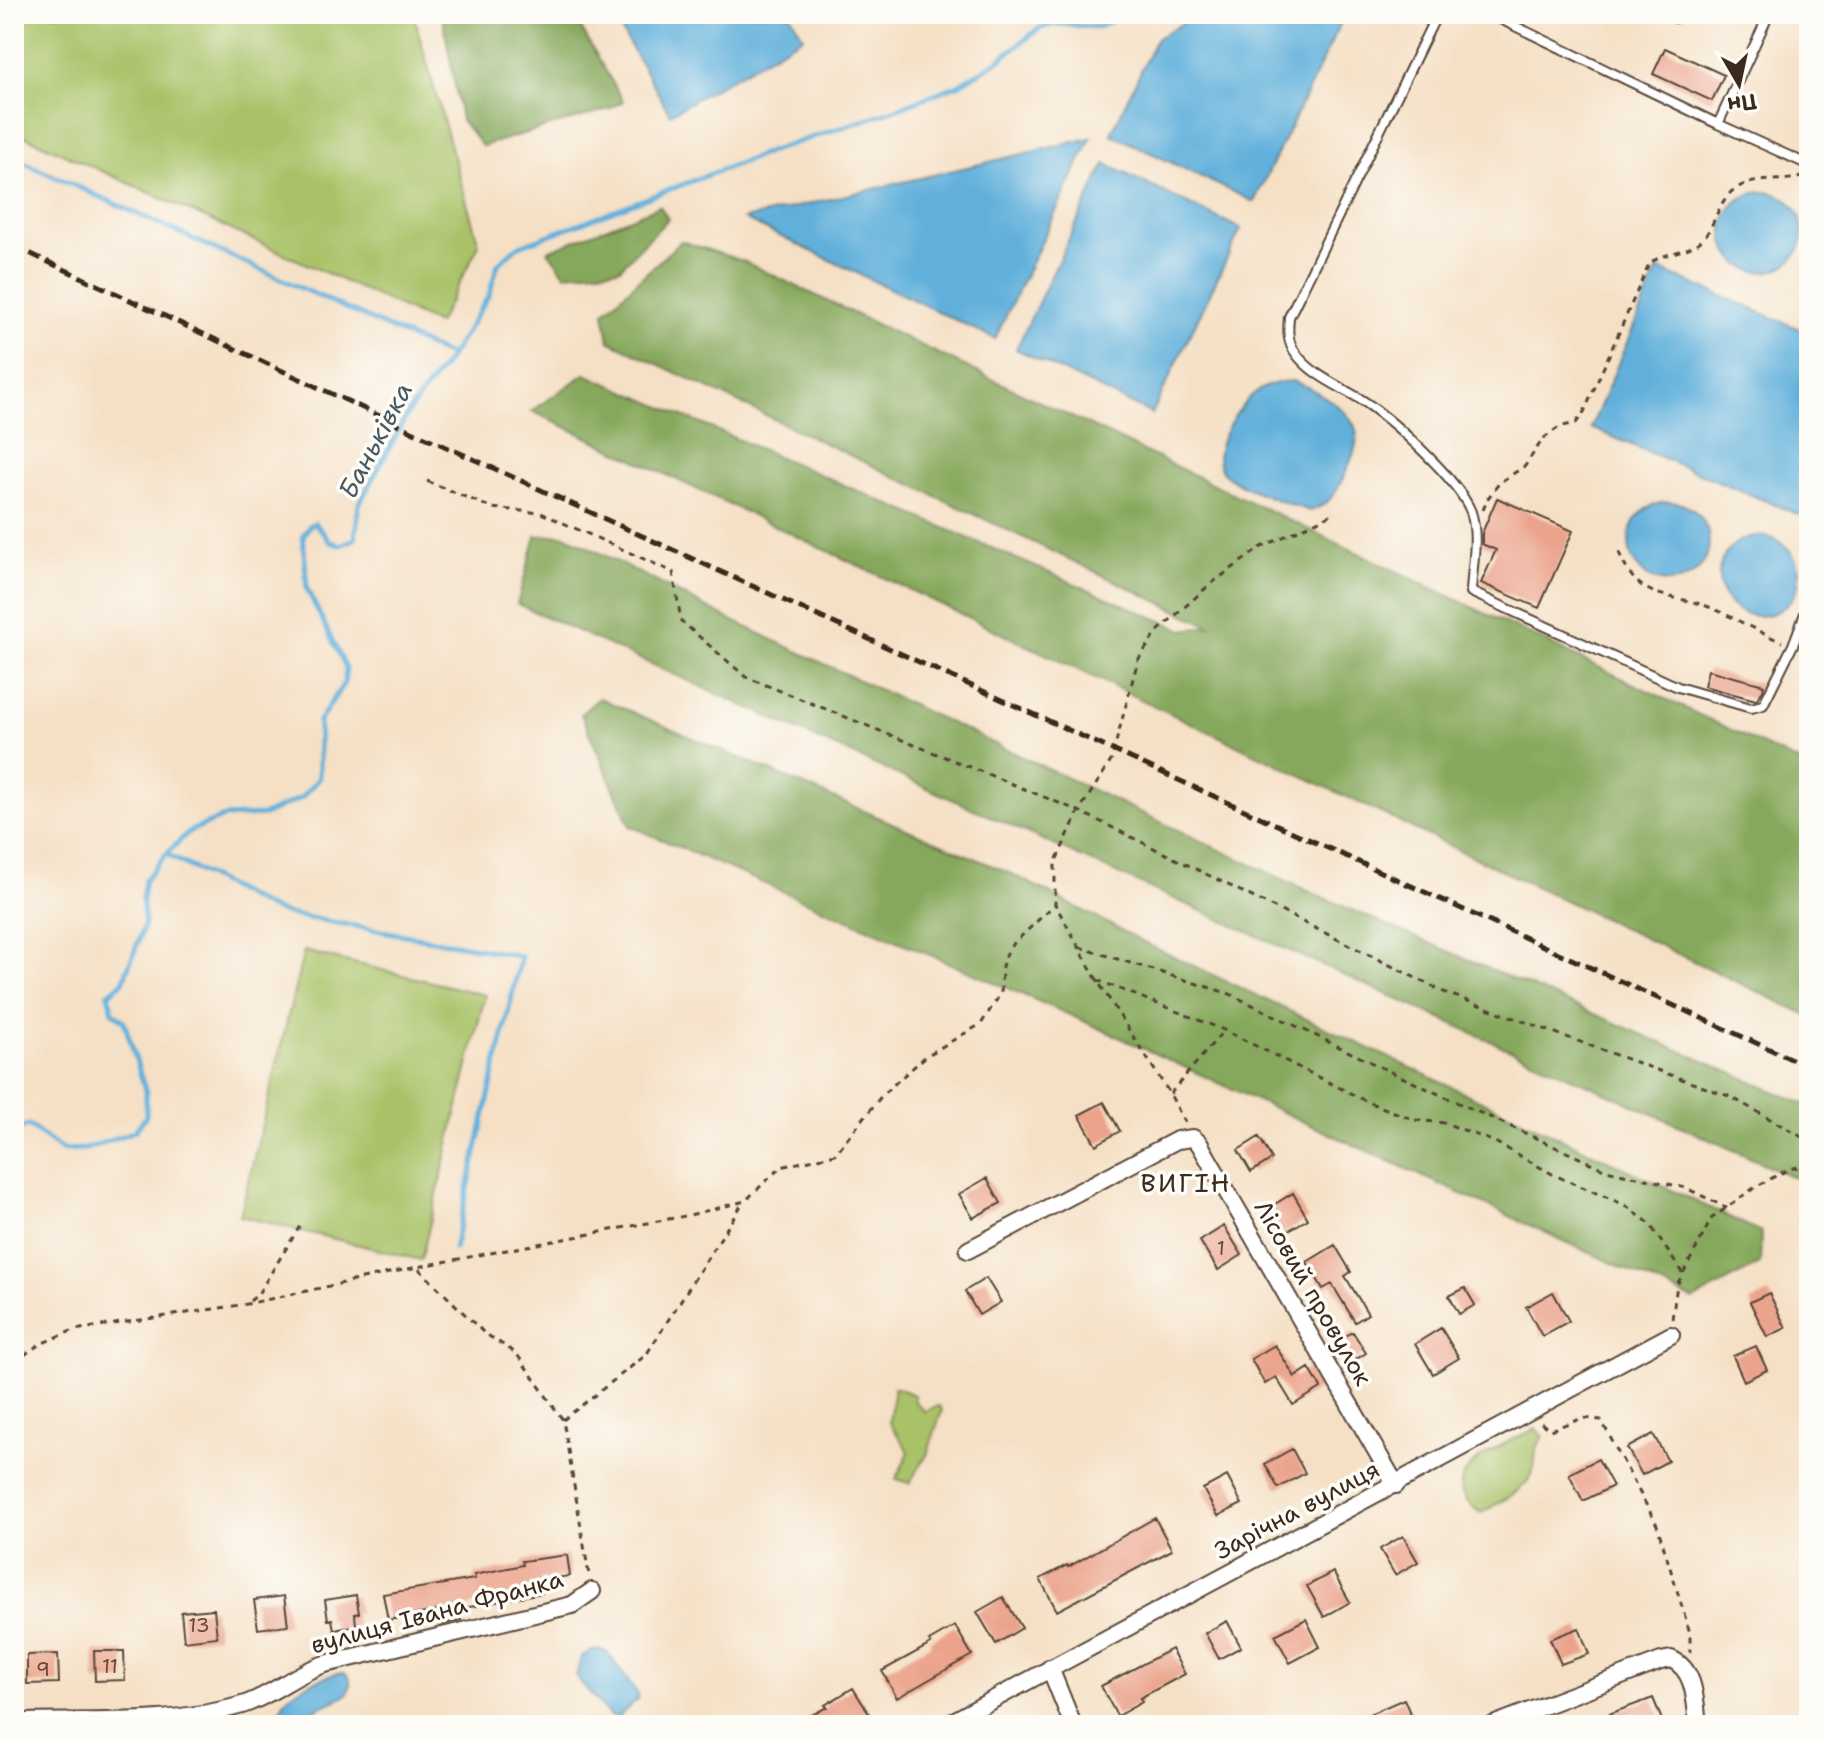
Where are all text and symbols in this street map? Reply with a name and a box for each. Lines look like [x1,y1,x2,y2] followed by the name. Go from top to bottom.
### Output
[1699,44,1779,124] north arrow
[1725,87,1759,120] text: Пн
[330,376,420,504] water label: Баньківка
[1141,1165,1231,1200] district label: ВИГІН
[1247,1194,1379,1392] street label: Лісовий провулок
[1217,1235,1225,1261] house number: 1
[1209,1453,1385,1567] street label: Зарічна вулиця
[307,1563,567,1661] street label: вулиця Івана Франка
[188,1612,210,1638] house number: 13
[102,1653,118,1679] house number: 11
[36,1656,50,1682] house number: 9

